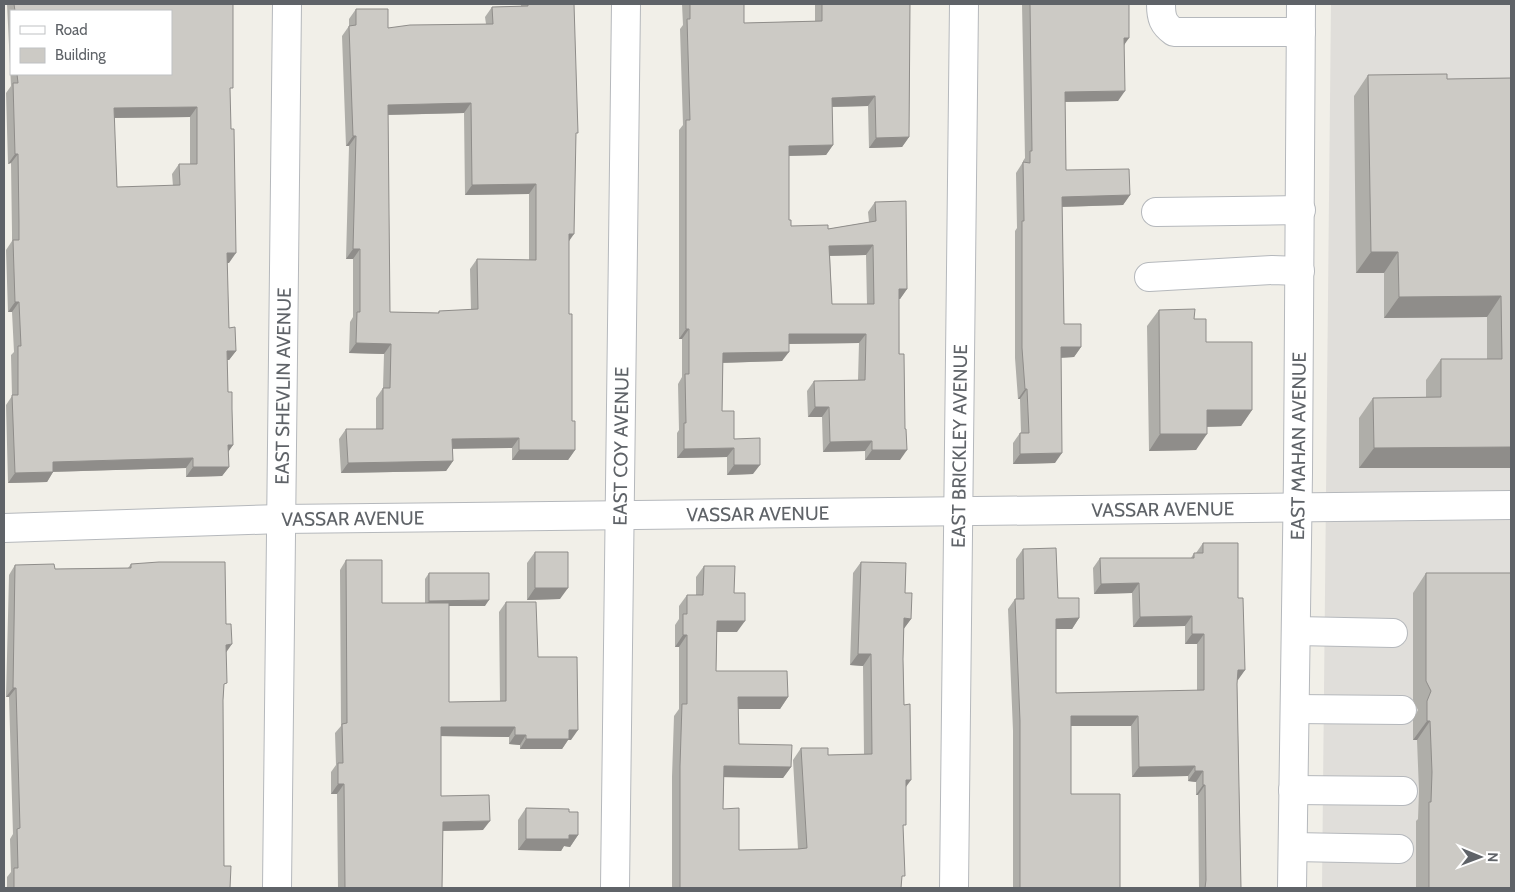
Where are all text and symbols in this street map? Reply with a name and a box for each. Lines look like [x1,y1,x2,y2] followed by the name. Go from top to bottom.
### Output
[10,10,172,75] legend
[55,21,88,39] text: Road
[55,46,106,64] text: Building
[271,287,296,485] street label: EAST SHEVLIN AVENUE
[947,344,972,548] street label: EAST BRICKLEY AVENUE
[1286,352,1311,540] street label: EAST MAHAN AVENUE
[609,366,633,526] street label: EAST COY AVENUE
[1091,497,1234,522] street label: VASSAR AVENUE
[686,502,829,526] street label: VASSAR AVENUE
[281,506,424,531] street label: VASSAR AVENUE
[1455,832,1505,882] north arrow
[1484,852,1502,862] text: N

